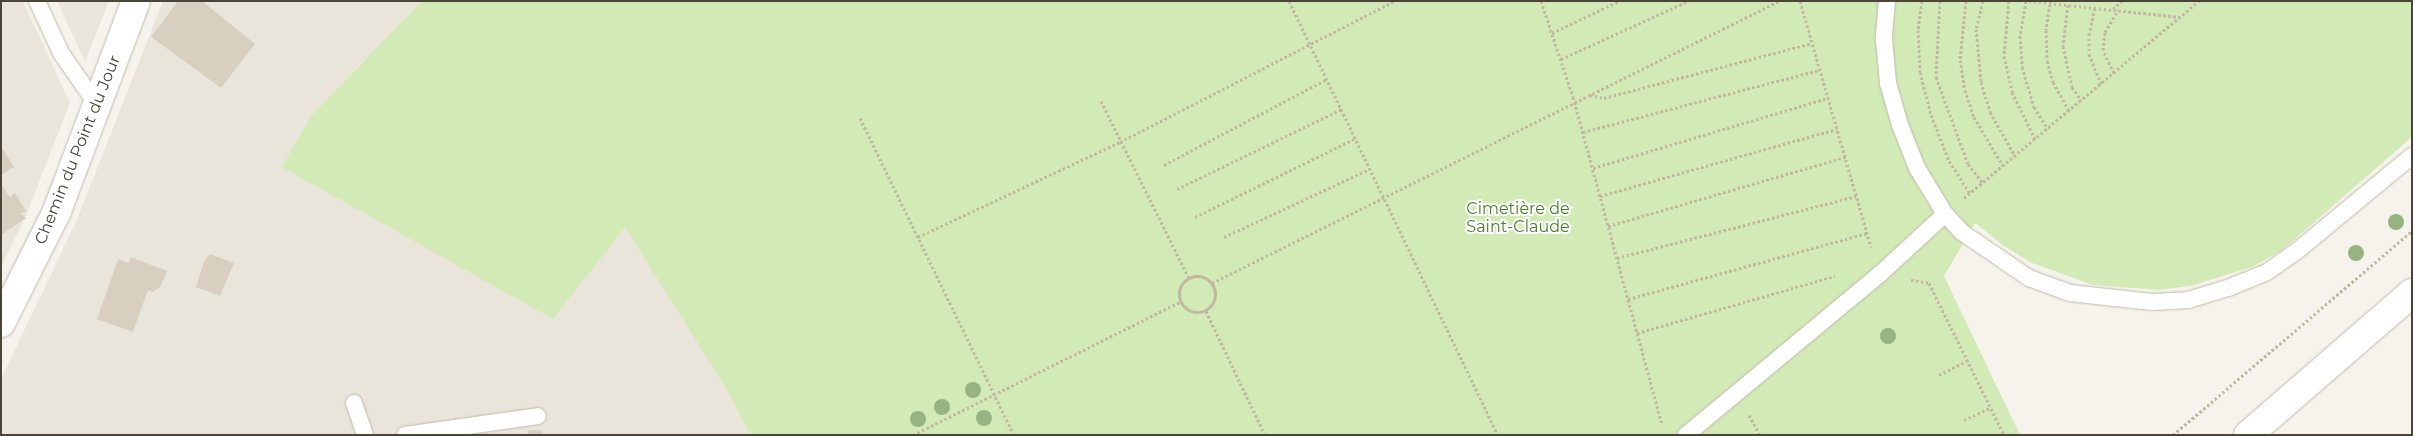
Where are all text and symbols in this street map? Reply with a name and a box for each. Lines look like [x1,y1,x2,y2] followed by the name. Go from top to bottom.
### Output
[31,53,125,247] street label: Chemin du Point du Jour
[1466,199,1570,237] park label: Cimetière de Saint-Claude

